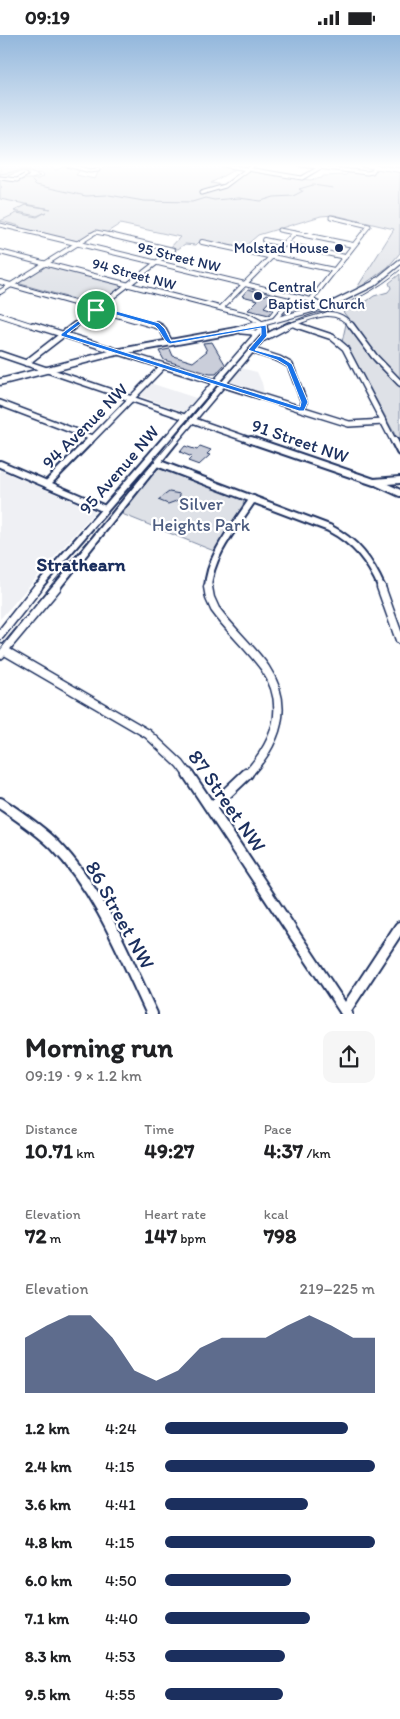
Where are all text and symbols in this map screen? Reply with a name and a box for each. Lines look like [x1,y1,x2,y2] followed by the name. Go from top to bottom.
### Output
[25,6,70,29] text: 09:19
[136,238,223,276] street label: 95 Street NW
[234,239,329,257] place label: Molstad House
[333,242,345,254] marker: Molstad House
[90,254,178,294] street label: 94 Street NW
[268,278,365,313] place label: Central Baptist Church
[75,289,117,331] pin
[252,290,264,302] marker: Central Baptist Church
[82,296,110,324] icon: arrive
[38,379,132,473] street label: 94 Avenue NW
[249,414,351,468] street label: 91 Street NW
[74,421,164,519] street label: 95 Avenue NW
[152,493,251,536] park label: Silver Heights Park
[36,553,126,576] district label: Strathearn
[183,745,272,857] street label: 87 Street NW
[80,856,160,973] street label: 86 Street NW
[25,1030,173,1064] text: Morning run
[323,1031,375,1083] button: share
[25,1066,142,1085] text: 09:19 · 9 × 1.2 km
[25,1121,77,1138] text: Distance
[144,1121,174,1138] text: Time
[264,1121,292,1138] text: Pace
[25,1138,73,1163] text: 10.71
[144,1138,195,1163] text: 49:27
[264,1138,303,1163] text: 4:37
[73,1145,95,1162] text: km
[303,1145,331,1162] text: /km
[25,1206,81,1223] text: Elevation
[144,1206,206,1223] text: Heart rate
[264,1206,289,1223] text: kcal
[25,1223,46,1248] text: 72
[144,1223,177,1248] text: 147
[264,1223,297,1248] text: 798
[46,1230,61,1247] text: m
[177,1230,206,1247] text: bpm
[25,1279,89,1298] text: Elevation
[300,1279,375,1298] text: 219–225 m
[25,1419,70,1438] text: 1.2 km
[105,1419,137,1438] text: 4:24
[25,1457,72,1476] text: 2.4 km
[105,1457,134,1476] text: 4:15
[25,1495,71,1514] text: 3.6 km
[105,1495,136,1514] text: 4:41
[25,1533,72,1552] text: 4.8 km
[105,1533,134,1552] text: 4:15
[25,1571,72,1590] text: 6.0 km
[105,1571,137,1590] text: 4:50
[25,1609,69,1628] text: 7.1 km
[105,1609,138,1628] text: 4:40
[25,1647,71,1666] text: 8.3 km
[105,1647,136,1666] text: 4:53
[25,1685,70,1704] text: 9.5 km
[105,1685,135,1704] text: 4:55

